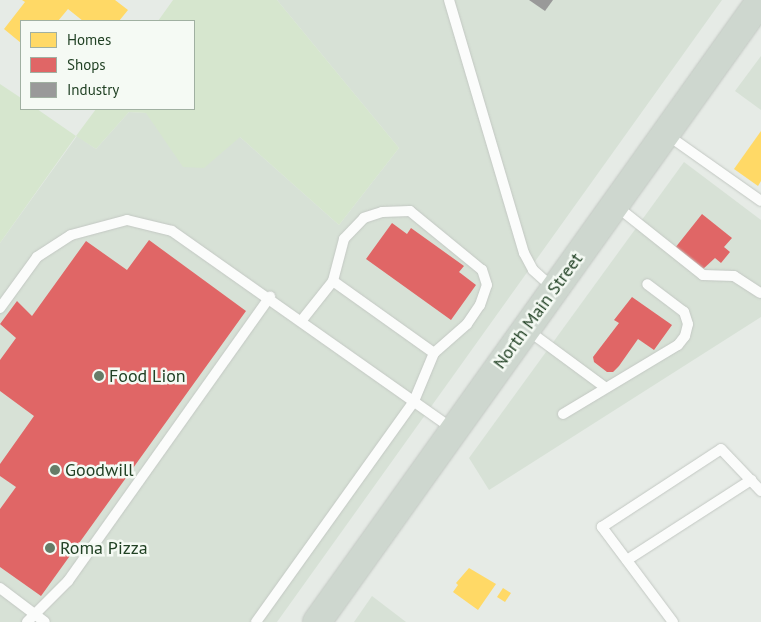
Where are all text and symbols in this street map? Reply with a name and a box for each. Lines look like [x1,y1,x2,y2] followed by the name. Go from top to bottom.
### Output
[20,20,195,110] legend
[67,30,111,49] text: Homes
[67,55,106,74] text: Shops
[67,80,119,99] text: Industry
[489,249,587,373] street label: North Main Street
[109,365,186,387] place label: Food Lion
[93,370,105,382] marker: Food Lion
[65,459,134,481] place label: Goodwill
[49,464,61,476] marker: Goodwill
[60,537,148,559] place label: Roma Pizza
[44,542,56,554] marker: Roma Pizza

